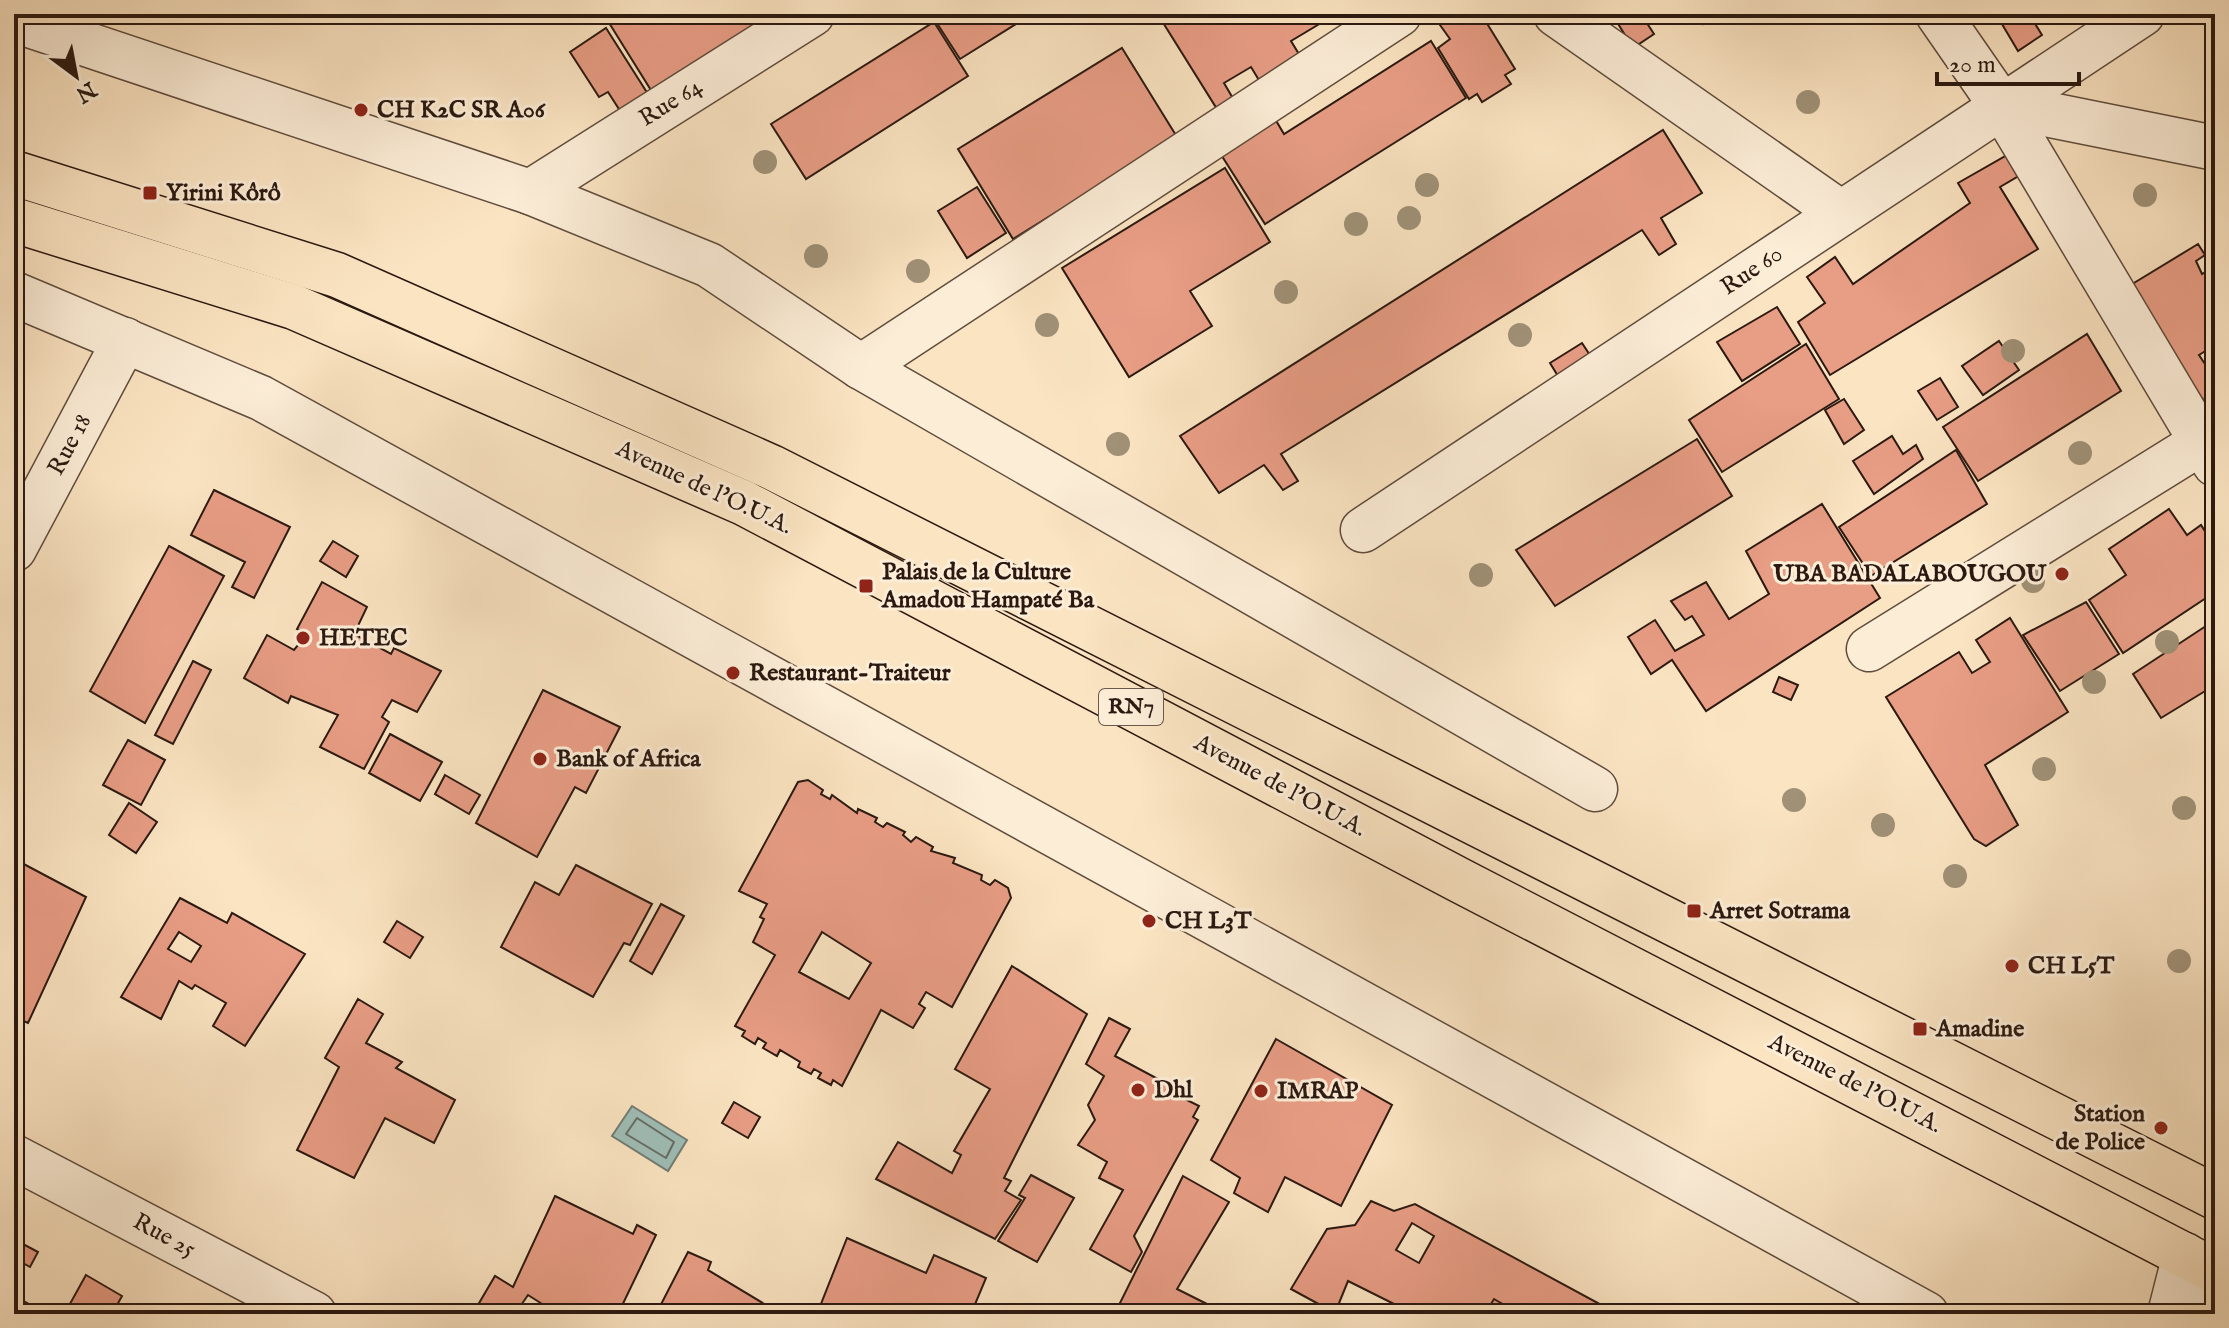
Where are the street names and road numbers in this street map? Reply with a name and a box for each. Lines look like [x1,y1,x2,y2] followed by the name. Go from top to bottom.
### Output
[634,72,709,134] street label: Rue 64
[1715,239,1789,303] street label: Rue 60
[41,409,99,481] street label: Rue 18
[610,433,797,542] street label: Avenue de l'O.U.A.
[1099,689,1163,725] road number: RN7
[1188,727,1372,845] street label: Avenue de l'O.U.A.
[1762,1026,1947,1141] street label: Avenue de l'O.U.A.
[127,1207,201,1265] street label: Rue 25

